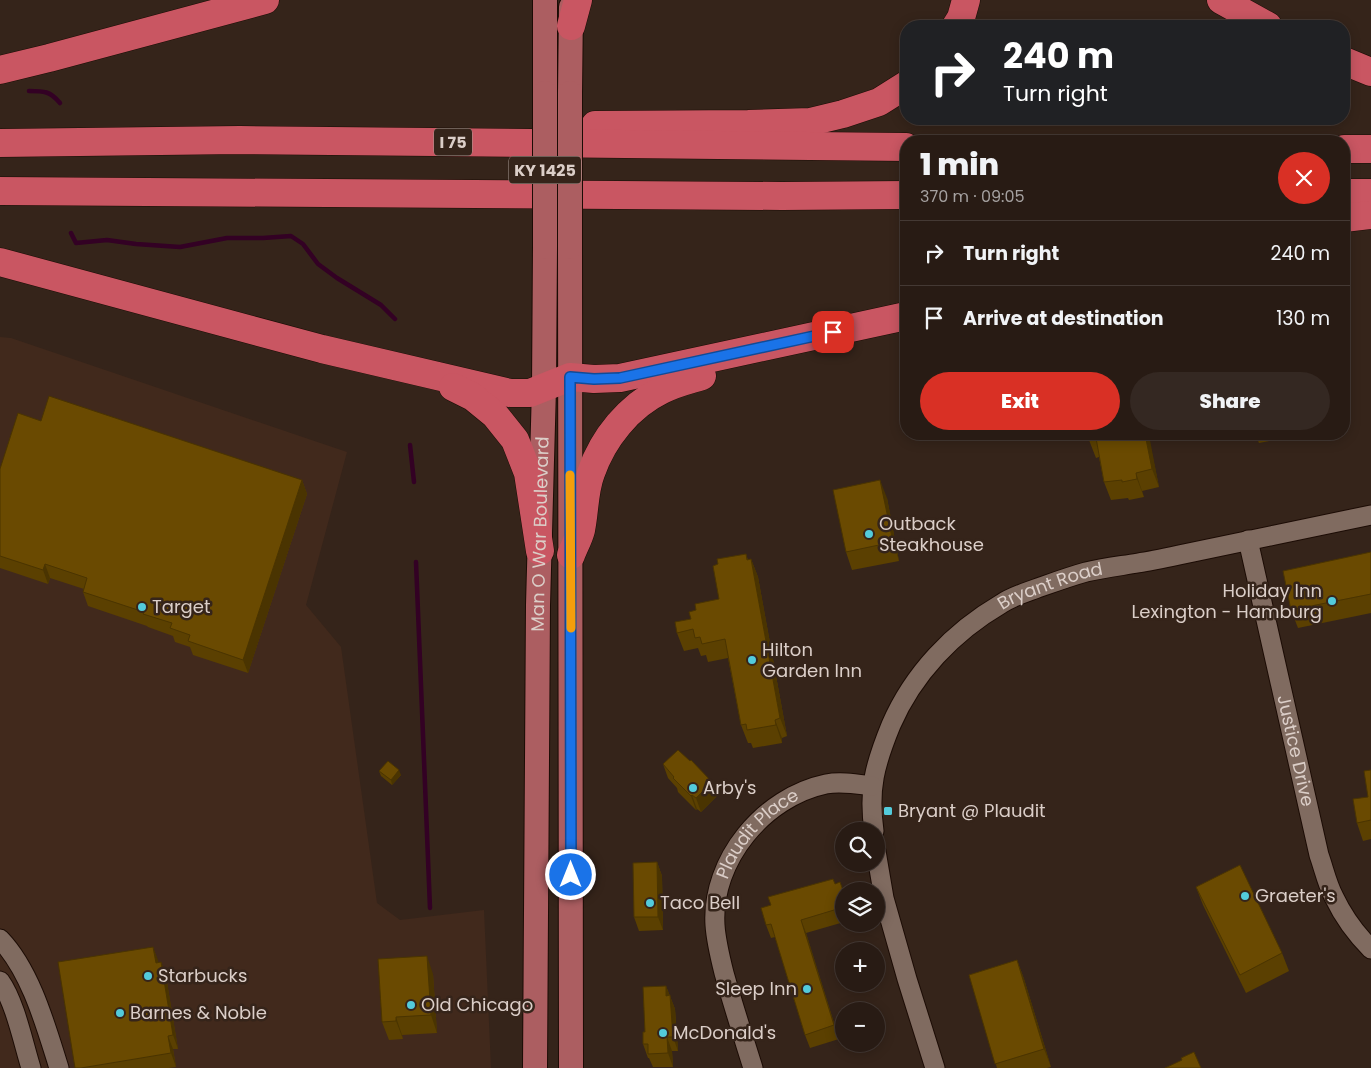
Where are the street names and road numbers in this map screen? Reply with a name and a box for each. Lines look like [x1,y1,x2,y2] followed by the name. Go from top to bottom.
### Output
[434,128,472,156] road number: I 75
[509,156,581,184] road number: KY 1425
[525,436,555,632] street label: Man O War Boulevard
[992,556,1105,615] street label: Bryant Road
[1271,692,1321,809] street label: Justice Drive
[710,782,803,882] street label: Plaudit Place

